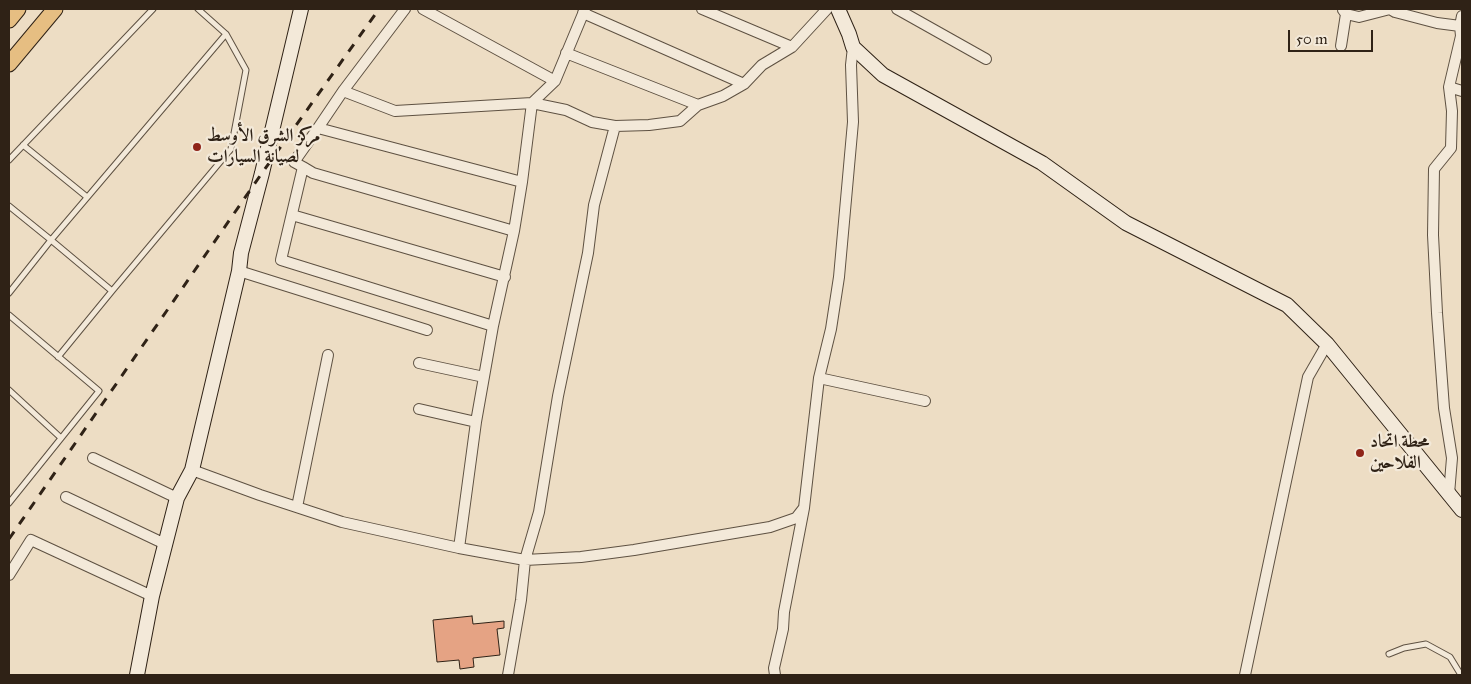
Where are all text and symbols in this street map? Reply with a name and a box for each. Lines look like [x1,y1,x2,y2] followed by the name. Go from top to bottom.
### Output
[1291,20,1376,52] scale bar
[1296,30,1328,48] text: 50 m
[207,126,320,168] place label: مركز الشرق الأوسط لصيانة السيارات
[191,141,203,153] marker: مركز الشرق الأوسط لصيانة السيارات
[1370,432,1429,474] place label: محطة اتحاد الفلاحين
[1354,447,1366,459] marker: محطة اتحاد الفلاحين

